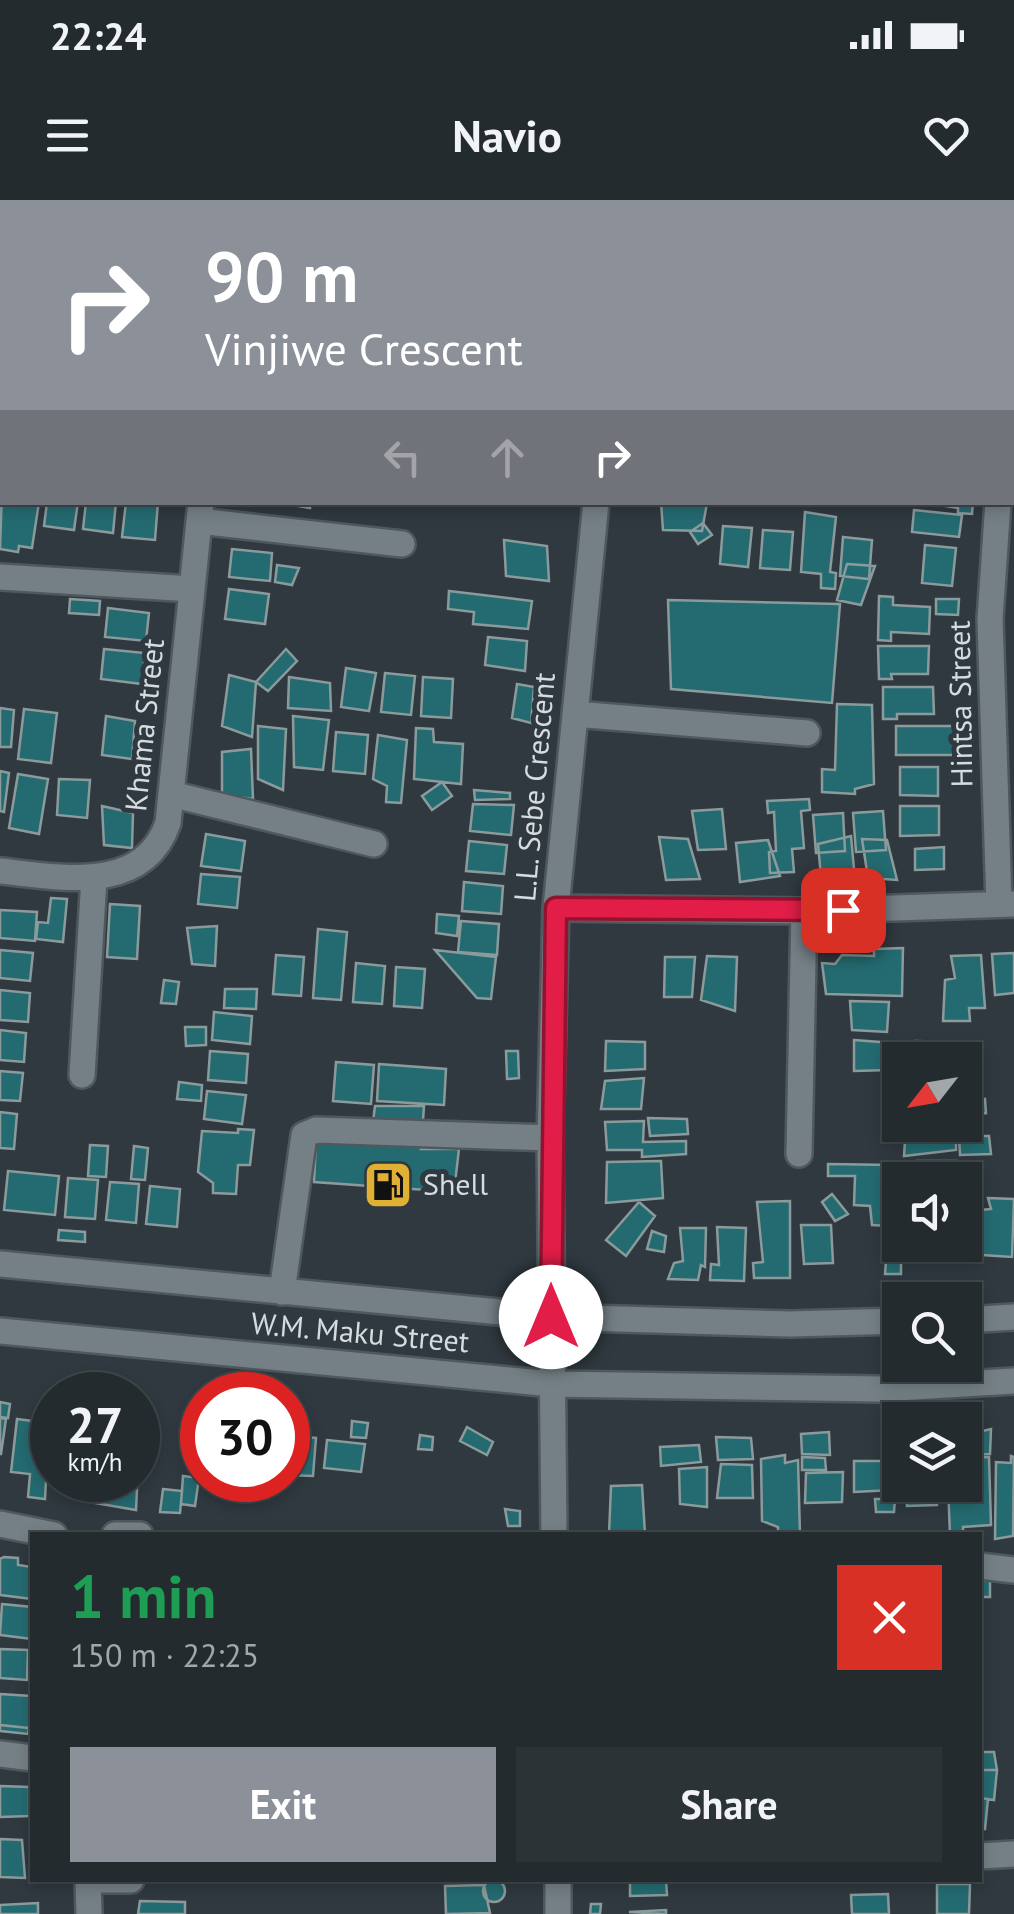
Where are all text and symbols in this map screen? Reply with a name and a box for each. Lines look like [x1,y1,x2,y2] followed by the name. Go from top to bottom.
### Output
[50,11,146,60] text: 22:24
[452,106,562,164] text: Navio
[40,108,95,163] icon: menu
[919,108,974,163] icon: heart
[205,231,358,321] text: 90 m
[40,240,170,370] icon: right
[205,319,523,377] text: Vinjiwe Crescent
[375,430,430,485] icon: left
[480,430,535,485] icon: ahead
[585,430,640,485] icon: right
[939,620,980,788] street label: Hintsa Street
[115,637,172,813] street label: Khama Street
[504,671,563,903] street label: L.L. Sebe Crescent
[801,868,886,953] pin
[816,883,871,938] icon: arrive
[882,1042,982,1142] north arrow
[882,1042,982,1502] map controls
[362,1159,414,1211] fuel station icon: Shell
[882,1162,982,1262] button: sound
[423,1164,488,1203] place label: Shell
[499,1265,603,1369] position arrow
[882,1282,982,1382] button: search
[250,1303,471,1360] street label: W.M. Maku Street
[180,1372,310,1502] speed limit sign: 30
[67,1392,123,1457] text: 27
[882,1402,982,1502] button: layers
[68,1446,122,1478] text: km/h
[70,1557,216,1635] text: 1 min
[837,1565,942,1670] button: close
[70,1634,259,1676] text: 150 m · 22:25
[70,1747,496,1862] button: Exit
[516,1747,942,1862] button: Share

